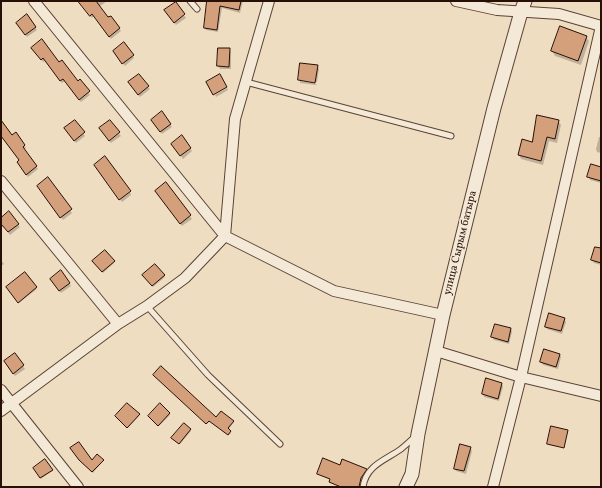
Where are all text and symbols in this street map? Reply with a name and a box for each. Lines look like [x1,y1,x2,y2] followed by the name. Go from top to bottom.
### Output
[442,189,480,297] street label: улица Сырым батыра

